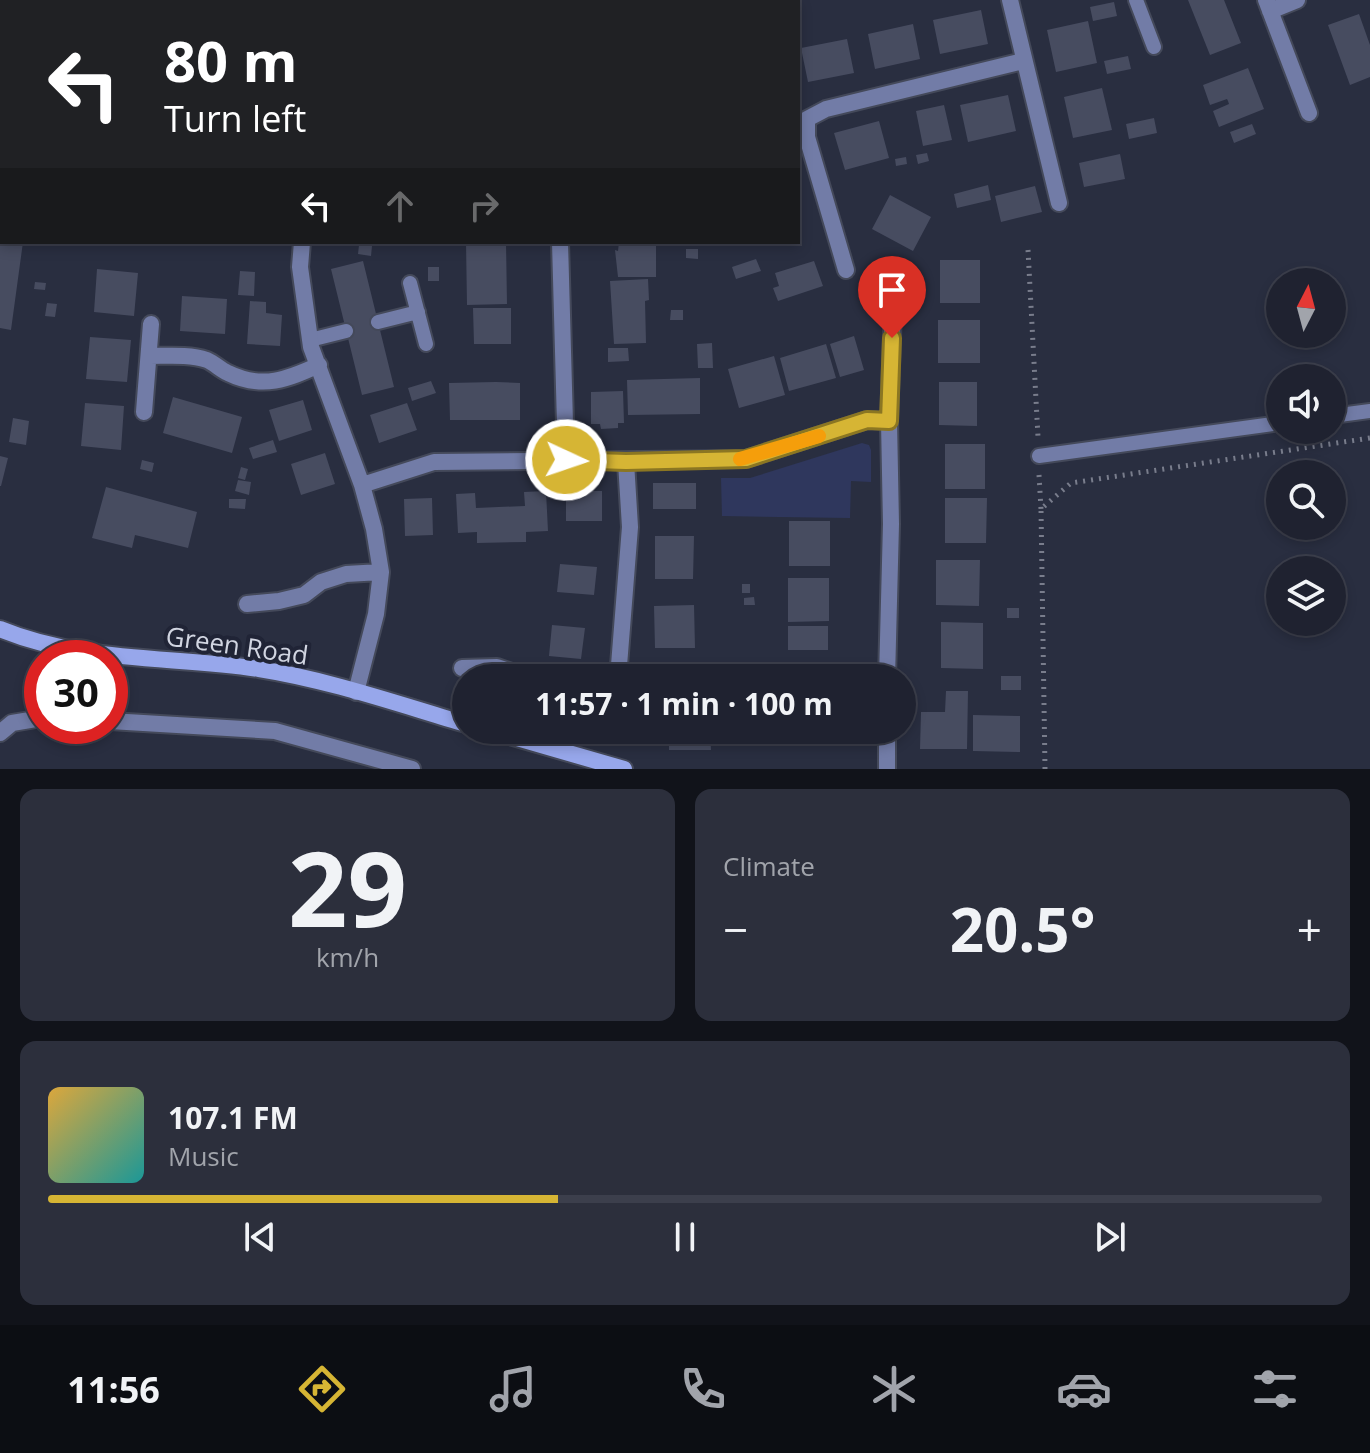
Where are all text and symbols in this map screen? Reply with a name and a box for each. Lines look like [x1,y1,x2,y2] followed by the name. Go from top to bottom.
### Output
[164,22,298,98] text: 80 m
[32,32,136,136] icon: left
[164,94,306,143] text: Turn left
[294,184,338,228] icon: left
[378,184,422,228] icon: ahead
[462,184,506,228] icon: right
[858,256,926,338] pin
[870,268,914,312] icon: arrive
[1266,268,1346,348] north arrow
[1266,268,1346,636] map controls
[1266,364,1346,444] button: sound
[524,418,608,502] position arrow
[1266,460,1346,540] button: search
[1266,556,1346,636] button: layers
[164,617,311,673] street label: Green Road
[24,640,128,744] speed limit sign: 30
[535,683,833,724] text: 11:57 · 1 min · 100 m
[288,816,407,957] text: 29
[723,848,815,884] text: Climate
[950,888,1095,970] text: 20.5°
[723,899,748,959] text: −
[1297,899,1322,959] text: +
[316,939,379,975] text: km/h
[168,1097,298,1138] text: 107.1 FM
[168,1138,239,1174] text: Music
[238,1215,282,1259] icon: previous
[663,1215,707,1259] icon: pause
[1088,1215,1132,1259] icon: next
[294,1361,350,1417] icon: directions
[485,1361,541,1417] icon: music
[675,1361,731,1417] icon: phone
[866,1361,922,1417] icon: climate
[1056,1361,1112,1417] icon: car
[1247,1361,1303,1417] icon: filters
[67,1365,160,1414] text: 11:56

